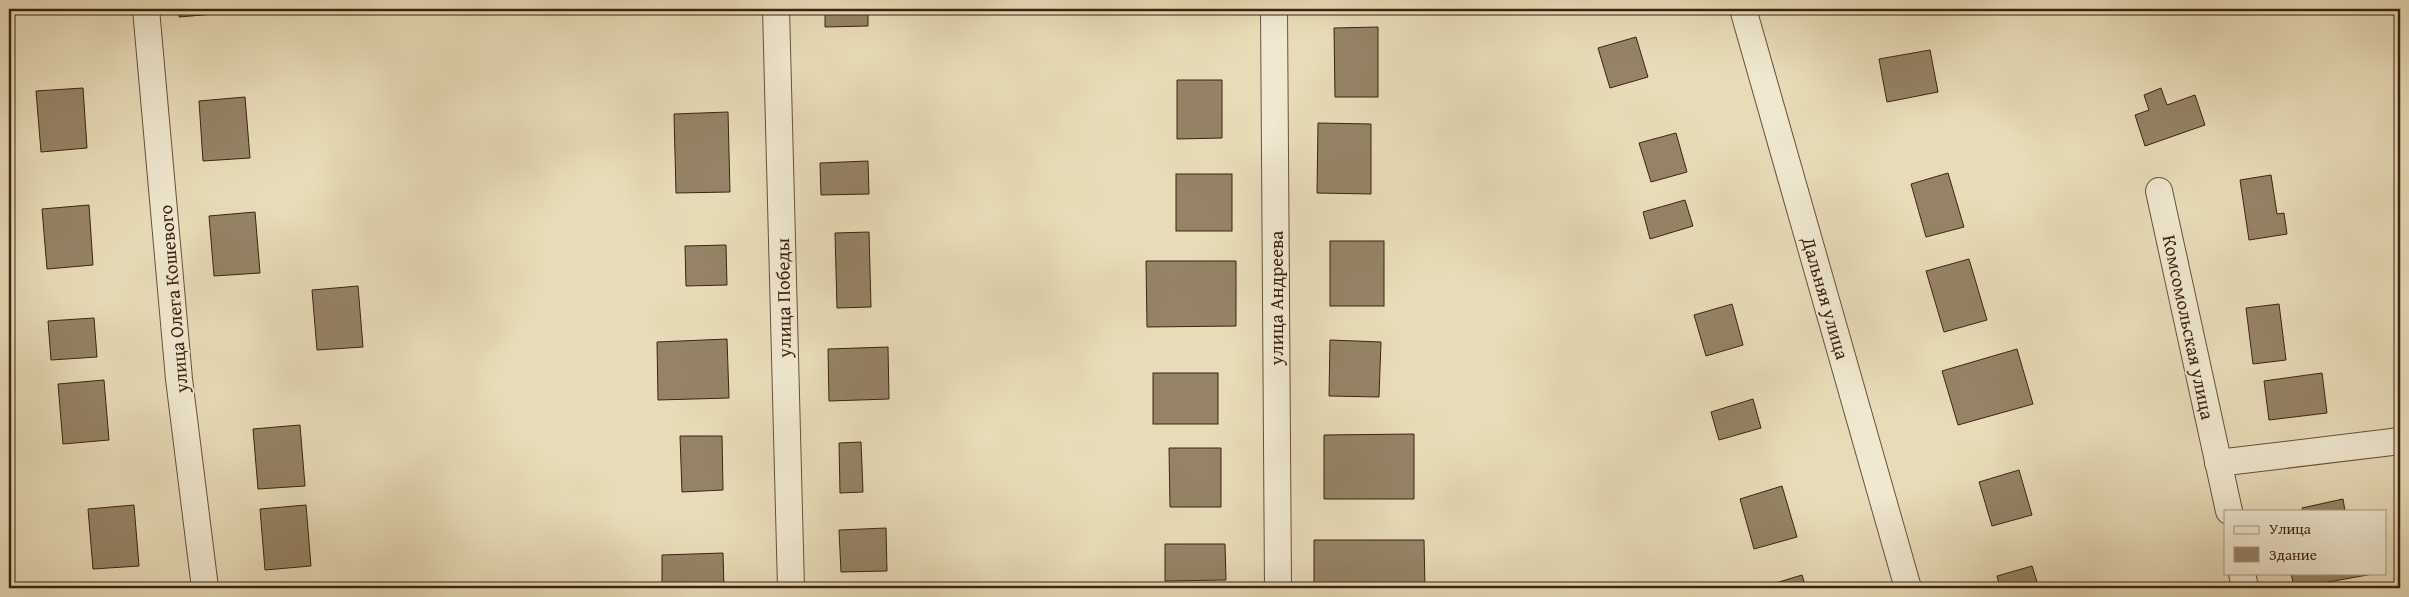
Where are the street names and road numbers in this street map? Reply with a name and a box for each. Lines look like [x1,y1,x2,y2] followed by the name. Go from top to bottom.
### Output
[151,204,195,395] street label: улица Олега Кошевого
[1262,231,1290,366] street label: улица Андреева
[1795,232,1857,363] street label: Дальняя улица
[2156,232,2222,422] street label: Комсомольская улица
[768,238,798,359] street label: улица Победы

